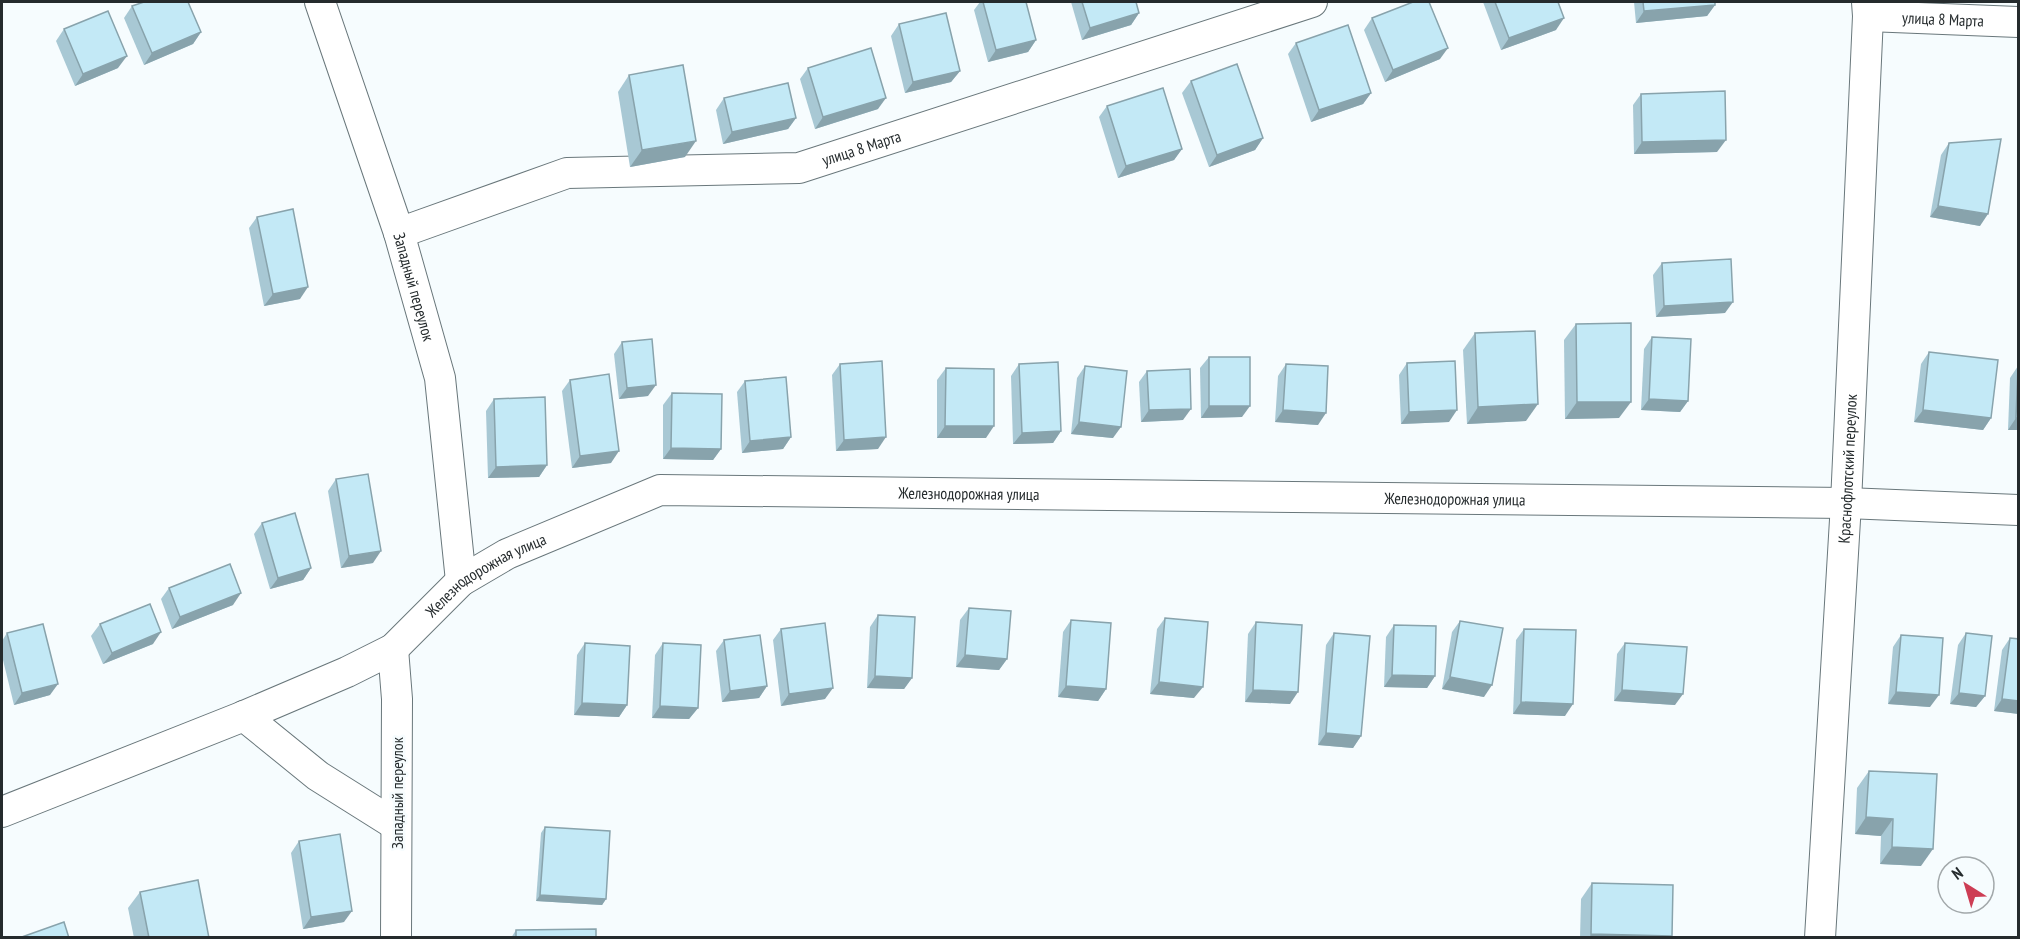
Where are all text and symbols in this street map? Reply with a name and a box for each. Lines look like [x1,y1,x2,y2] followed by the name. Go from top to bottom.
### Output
[1902,7,1984,31] street label: улица 8 Марта
[819,126,903,170] street label: улица 8 Марта
[389,230,439,344] street label: Западный переулок
[1834,393,1861,544] street label: Краснофлотский переулок
[897,483,1040,504] street label: Железнодорожная улица
[1383,488,1525,509] street label: Железнодорожная улица
[420,529,549,622] street label: Железнодорожная улица
[387,736,407,849] street label: Западный переулок
[1936,855,1996,915] north arrow
[1948,862,1966,884] text: N

